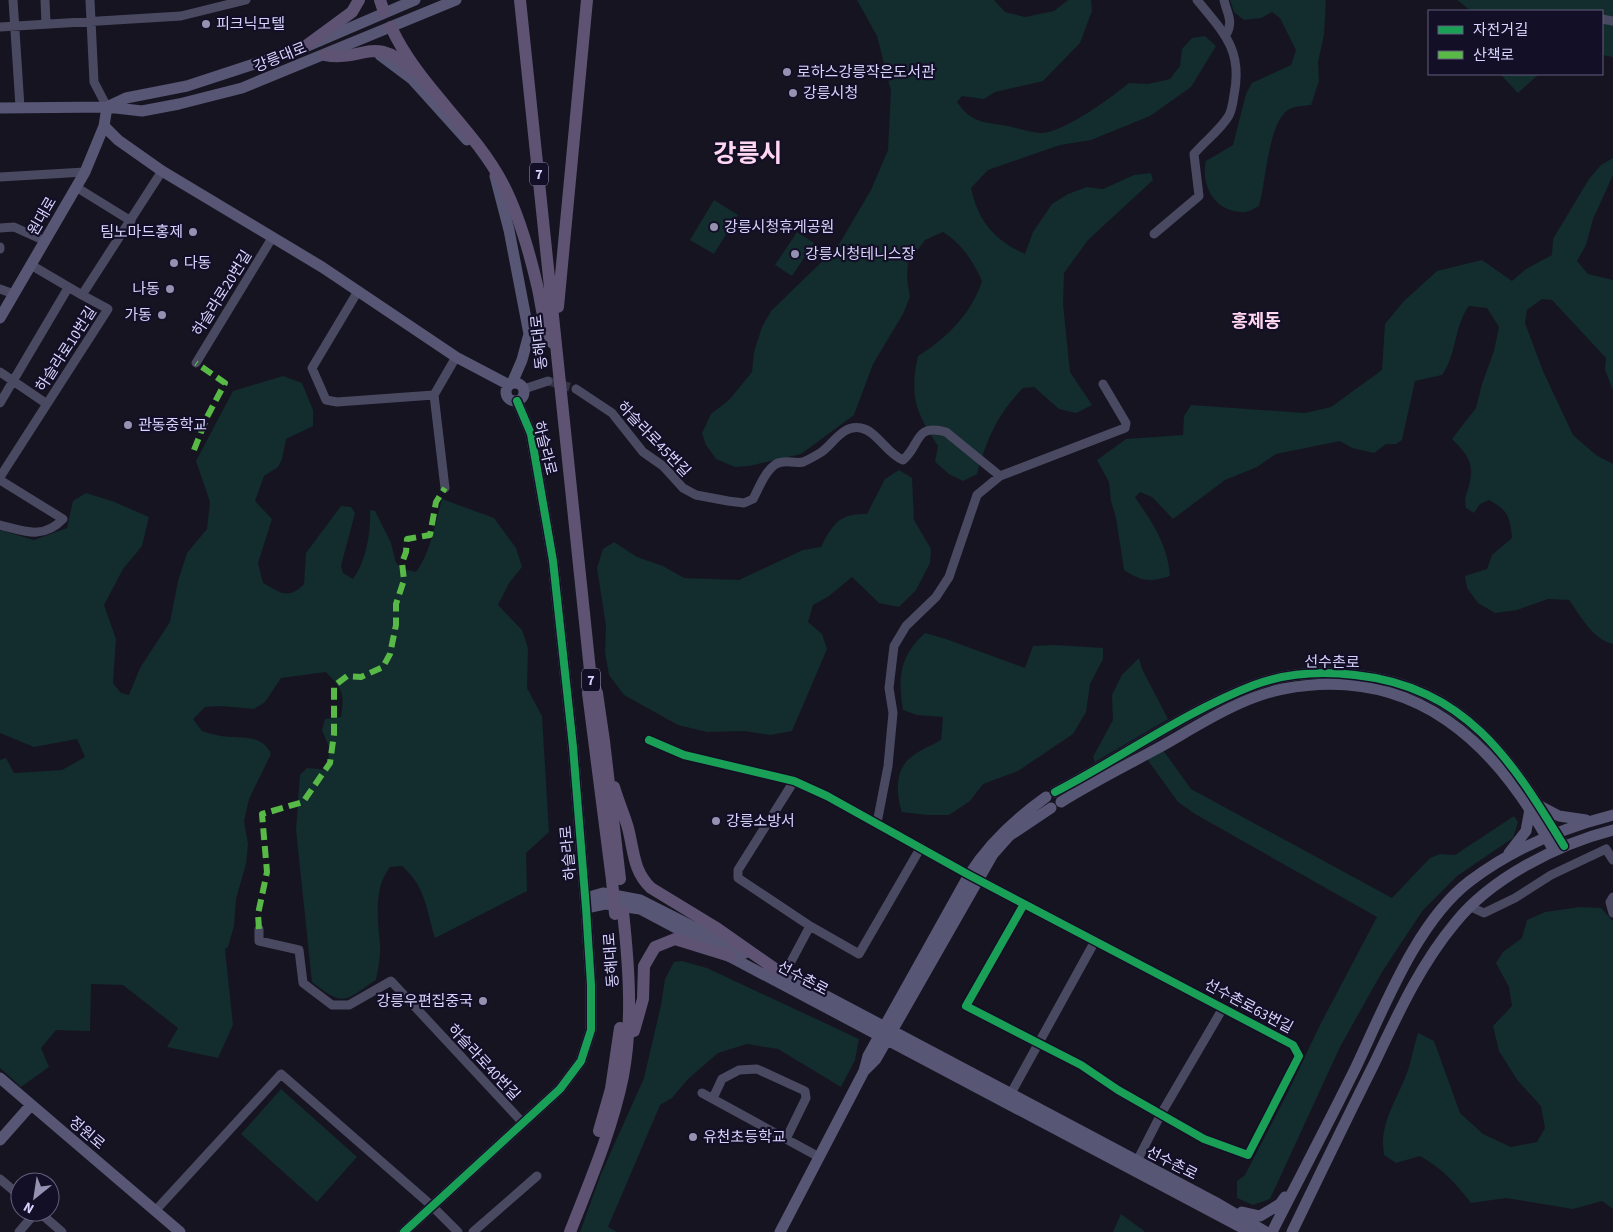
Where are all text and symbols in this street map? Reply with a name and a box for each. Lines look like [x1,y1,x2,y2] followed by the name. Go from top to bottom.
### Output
[1428,10,1603,75] legend
[216,14,285,35] place label: 피크닉모텔
[200,18,212,30] marker: 피크닉모텔
[1473,20,1528,41] text: 자전거길
[251,37,310,78] street label: 강릉대로
[1473,45,1514,66] text: 산책로
[797,62,935,83] place label: 로하스강릉작은도서관
[781,66,793,78] marker: 로하스강릉작은도서관
[803,83,858,104] place label: 강릉시청
[787,87,799,99] marker: 강릉시청
[713,136,783,172] district label: 강릉시
[530,162,548,185] road number: 7
[23,193,62,239] street label: 원대로
[724,217,834,238] place label: 강릉시청휴게공원
[708,221,720,233] marker: 강릉시청휴게공원
[100,222,183,243] place label: 팀노마드홍제
[187,226,199,238] marker: 팀노마드홍제
[805,244,916,265] place label: 강릉시청테니스장
[188,246,257,340] street label: 하슬라로20번길
[789,248,801,260] marker: 강릉시청테니스장
[184,253,212,274] place label: 다동
[168,257,180,269] marker: 다동
[132,279,160,300] place label: 나동
[164,283,176,295] marker: 나동
[31,303,102,396] street label: 하슬라로10번길
[124,305,152,326] place label: 가동
[156,309,168,321] marker: 가동
[1231,309,1281,334] district label: 홍제동
[526,313,553,370] street label: 동해대로
[612,397,695,482] street label: 하슬라로45번길
[138,415,207,436] place label: 관동중학교
[122,419,134,431] marker: 관동중학교
[528,419,561,477] street label: 하슬라로
[1304,652,1360,673] street label: 선수촌로
[582,668,600,692] road number: 7
[726,811,795,832] place label: 강릉소방서
[710,815,722,827] marker: 강릉소방서
[556,825,581,881] street label: 하슬라로
[599,932,624,988] street label: 동해대로
[773,956,832,1001] street label: 선수촌로
[1201,974,1297,1039] street label: 선수촌로63번길
[376,991,473,1012] place label: 강릉우편집중국
[477,995,489,1007] marker: 강릉우편집중국
[443,1019,525,1105] street label: 하슬라로40번길
[64,1112,109,1155] street label: 정원로
[703,1127,786,1148] place label: 유천초등학교
[687,1131,699,1143] marker: 유천초등학교
[1142,1142,1201,1185] street label: 선수촌로
[10,1172,60,1222] north arrow
[20,1196,38,1218] text: N

